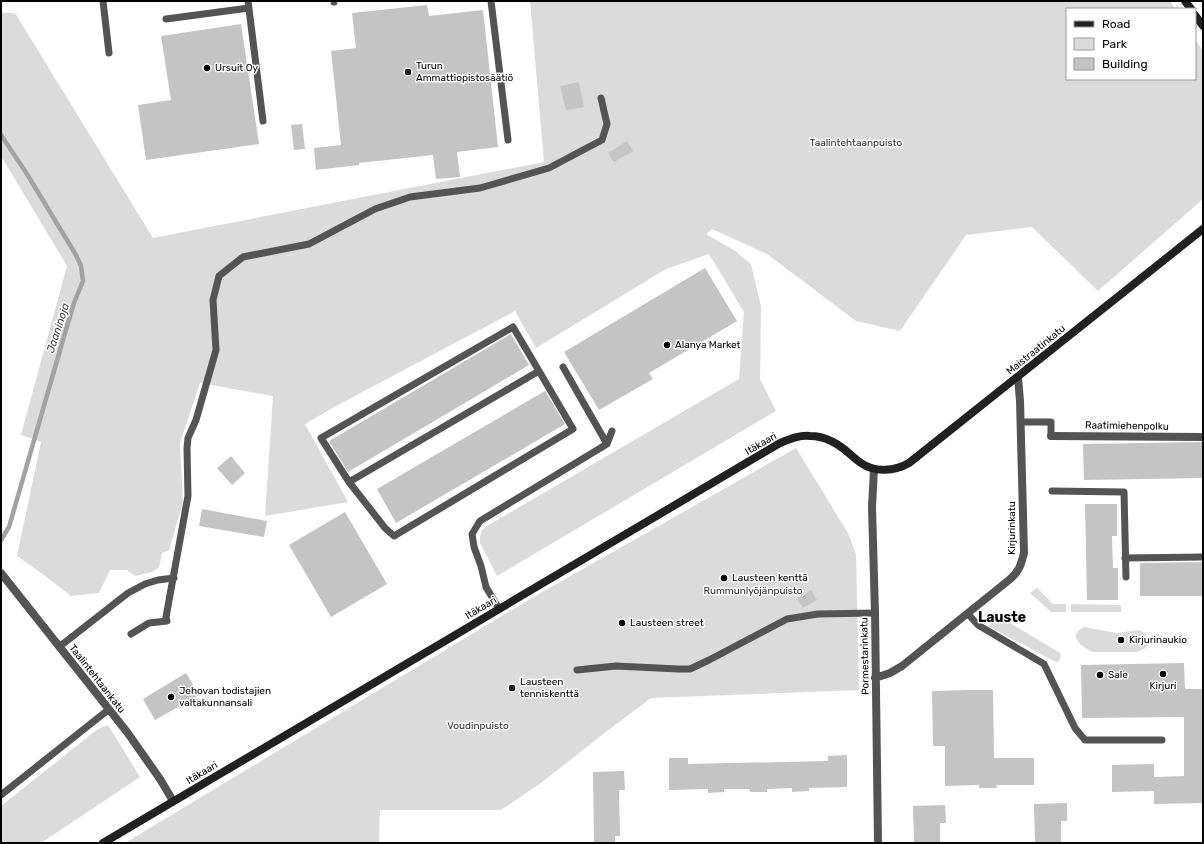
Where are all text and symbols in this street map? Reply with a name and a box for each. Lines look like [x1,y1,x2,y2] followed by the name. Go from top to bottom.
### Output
[1066,8,1196,80] legend
[1102,17,1130,31] text: Road
[1102,37,1128,51] text: Park
[1102,57,1148,71] text: Building
[416,60,513,84] place label: Turun Ammattiopistosäätiö
[215,62,258,74] place label: Ursuit Oy
[202,63,212,73] marker: Ursuit Oy
[403,67,413,77] marker: Turun Ammattiopistosäätiö
[810,137,902,149] park label: Taalintehtaanpuisto
[44,301,72,354] water label: Jaaninoja
[1004,323,1068,377] street label: Maistraatinkatu
[675,339,741,351] place label: Alanya Market
[662,340,672,350] marker: Alanya Market
[1085,419,1169,433] street label: Raatimiehenpolku
[743,430,779,458] street label: Itäkaari
[1006,501,1018,555] street label: Kirjurinkatu
[732,572,808,584] place label: Lausteen kenttä
[719,573,729,583] marker: Lausteen kenttä
[703,585,803,597] park label: Rummunlyöjänpuisto
[463,594,499,622] street label: Itäkaari
[978,609,1026,626] district label: Lauste
[630,617,704,629] place label: Lausteen street
[858,617,872,695] street label: Pormestarinkatu
[617,618,627,628] marker: Lausteen street
[1129,634,1187,646] place label: Kirjurinaukio
[1116,635,1126,645] marker: Kirjurinaukio
[66,642,128,716] street label: Taalintehtaankatu
[1108,669,1128,681] place label: Sale
[1158,669,1168,679] marker: Kirjuri
[1095,670,1105,680] marker: Sale
[520,676,579,700] place label: Lausteen tenniskenttä
[1149,680,1177,692] place label: Kirjuri
[507,683,517,693] marker: Lausteen tenniskenttä
[179,685,271,709] place label: Jehovan todistajien valtakunnansali
[166,692,176,702] marker: Jehovan todistajien valtakunnansali
[447,720,509,732] park label: Voudinpuisto
[184,759,220,787] street label: Itäkaari

